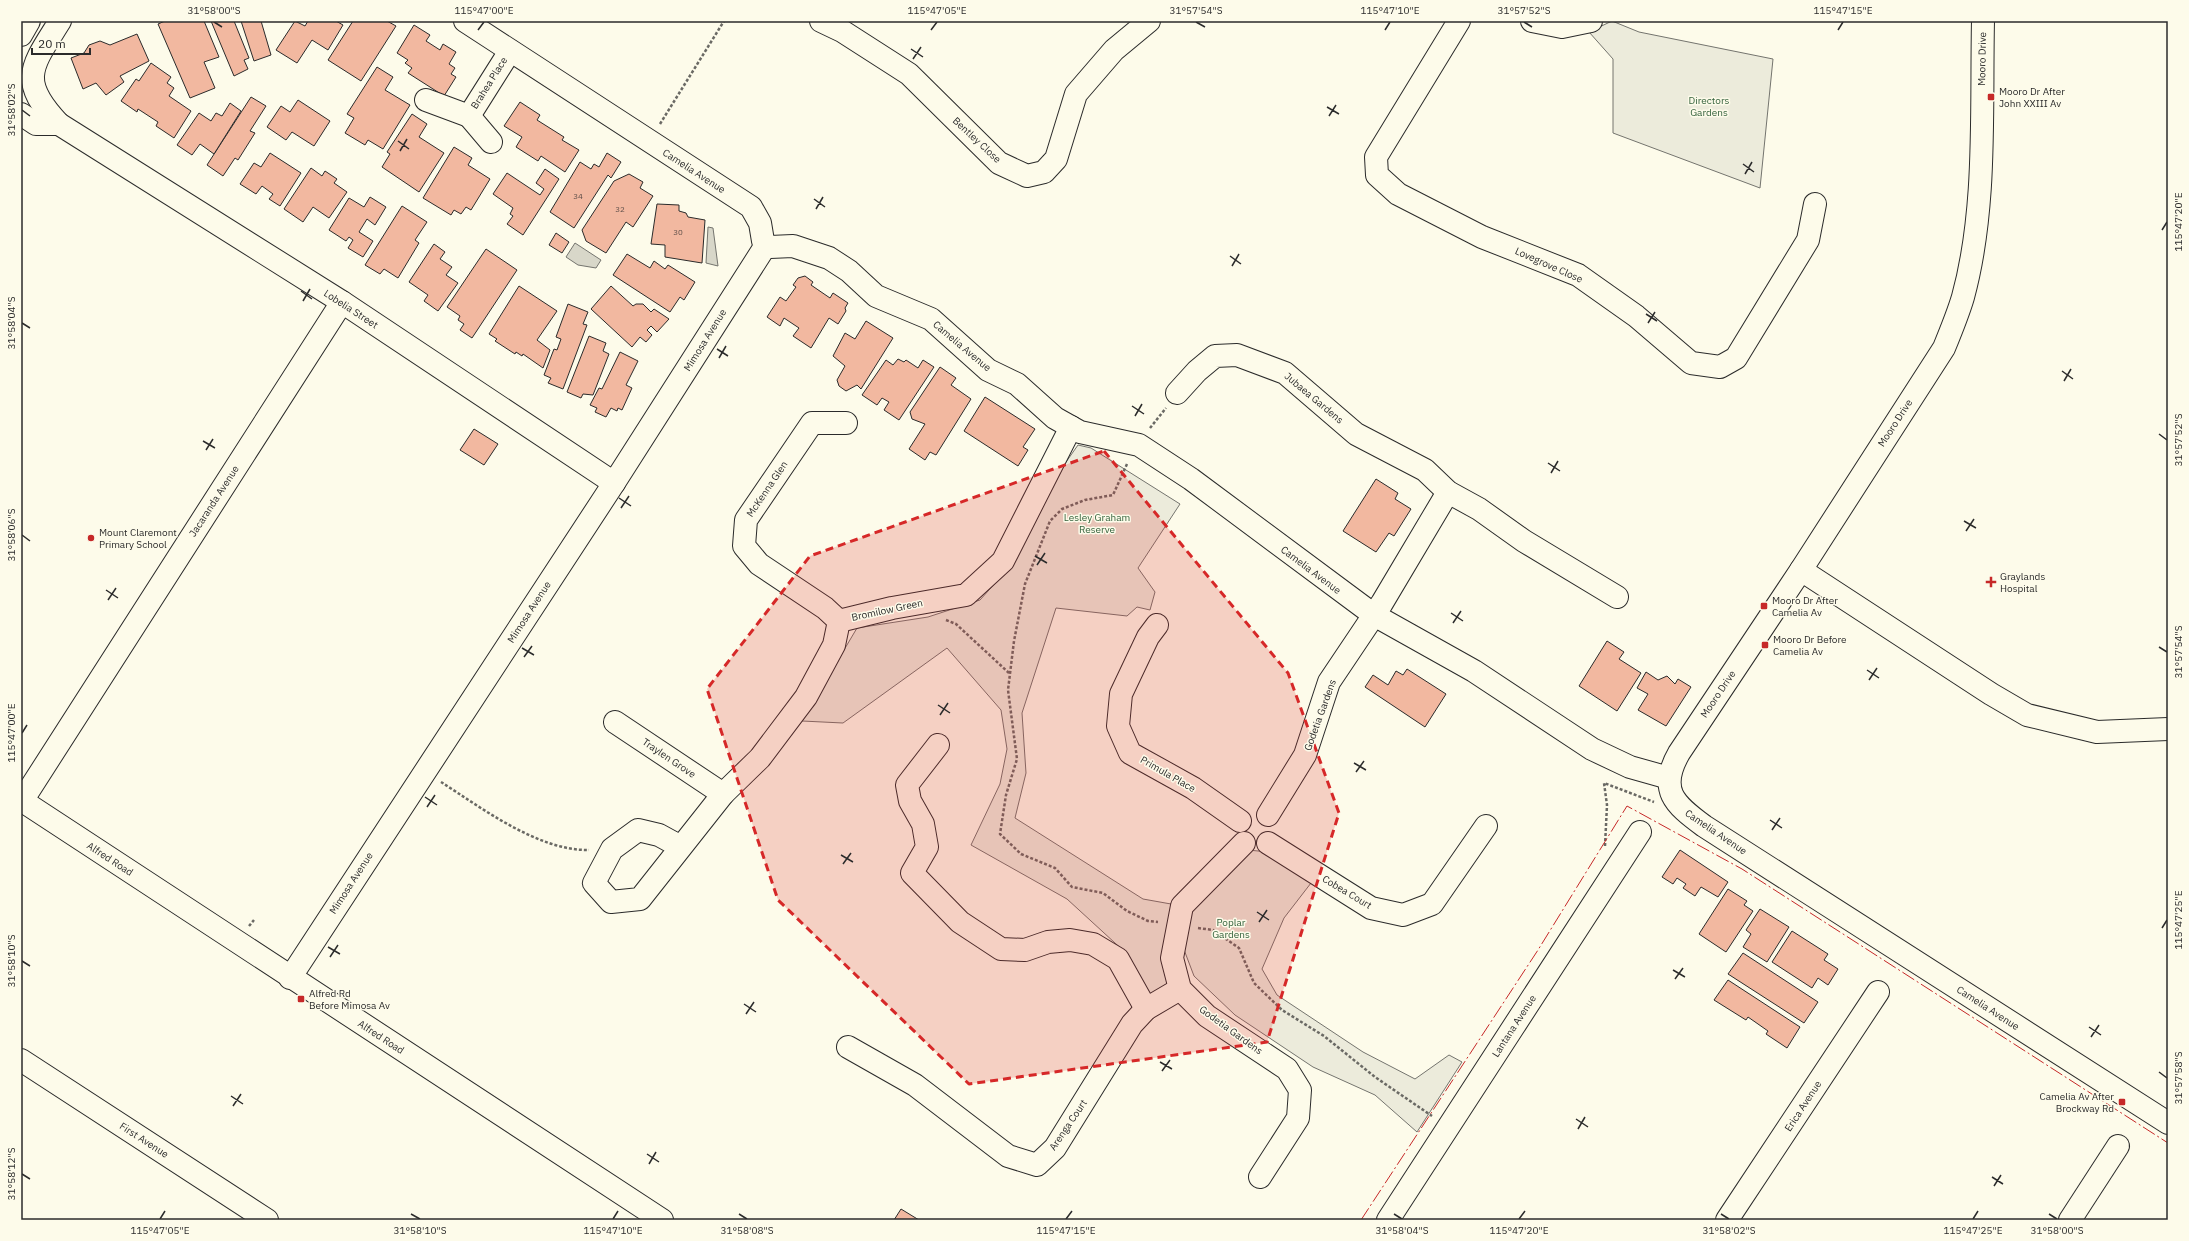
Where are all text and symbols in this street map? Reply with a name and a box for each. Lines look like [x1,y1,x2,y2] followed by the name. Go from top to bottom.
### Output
[187,4,241,17] text: 31°58'00"S
[454,4,514,17] text: 115°47'00"E
[907,4,967,17] text: 115°47'05"E
[1169,4,1223,17] text: 31°57'54"S
[1360,4,1420,17] text: 115°47'10"E
[1497,4,1551,17] text: 31°57'52"S
[1813,4,1873,17] text: 115°47'15"E
[32,30,90,56] scale bar
[1975,31,1989,86] street label: Mooro Drive
[38,36,66,51] text: 20 m
[468,54,510,111] street label: Brahea Place
[5,83,18,137] text: 31°58'02"S
[1999,85,2065,110] place label: Mooro Dr After John XXIII Av
[1986,92,1996,102] marker: Mooro Dr After John XXIII Av
[1689,94,1730,119] park label: Directors Gardens
[950,114,1004,166] street label: Bentley Close
[660,146,728,196] street label: Camelia Avenue
[573,191,583,201] house number: 34
[2172,192,2185,252] text: 115°47'20"E
[615,204,625,214] house number: 32
[673,227,683,237] house number: 30
[1513,244,1585,286] street label: Lovegrove Close
[321,287,381,332] street label: Lobelia Street
[5,296,18,350] text: 31°58'04"S
[681,306,730,374] street label: Mimosa Avenue
[930,318,994,374] street label: Camelia Avenue
[1282,370,1346,426] street label: Jubaea Gardens
[1875,396,1915,449] street label: Mooro Drive
[2172,413,2185,467] text: 31°57'52"S
[744,459,790,519] street label: McKenna Glen
[186,463,242,539] street label: Jacaranda Avenue
[5,508,18,562] text: 31°58'06"S
[1064,511,1130,536] park label: Lesley Graham Reserve
[99,526,177,551] place label: Mount Claremont Primary School
[86,533,96,543] marker: Mount Claremont Primary School
[1278,543,1344,597] street label: Camelia Avenue
[2000,570,2045,595] place label: Graylands Hospital
[1985,576,1997,588] marker: Graylands Hospital
[504,578,554,645] street label: Mimosa Avenue
[1772,594,1838,619] place label: Mooro Dr After Camelia Av
[850,596,924,624] street label: Bromilow Green
[1759,601,1769,611] marker: Mooro Dr After Camelia Av
[2172,625,2185,679] text: 31°57'54"S
[1773,633,1847,658] place label: Mooro Dr Before Camelia Av
[1760,640,1770,650] marker: Mooro Dr Before Camelia Av
[1697,668,1739,720] street label: Mooro Drive
[1301,677,1339,753] street label: Godetia Gardens
[5,703,18,763] text: 115°47'00"E
[640,735,699,781] street label: Traylen Grove
[1138,753,1198,795] street label: Primula Place
[1682,806,1750,858] street label: Camelia Avenue
[84,839,136,879] street label: Alfred Road
[326,849,376,916] street label: Mimosa Avenue
[1320,872,1375,912] street label: Cobea Court
[2172,890,2185,950] text: 115°47'25"E
[1212,916,1250,941] park label: Poplar Gardens
[5,934,18,988] text: 31°58'10"S
[1954,983,2022,1033] street label: Camelia Avenue
[309,987,390,1012] place label: Alfred Rd Before Mimosa Av
[1489,992,1539,1060] street label: Lantana Avenue
[296,994,306,1004] marker: Alfred Rd Before Mimosa Av
[1197,1003,1265,1057] street label: Godetia Gardens
[355,1017,407,1057] street label: Alfred Road
[2172,1051,2185,1105] text: 31°57'58"S
[1782,1078,1825,1134] street label: Erica Avenue
[2040,1090,2114,1115] place label: Camelia Av After Brockway Rd
[1046,1097,1090,1153] street label: Arenga Court
[2117,1097,2127,1107] marker: Camelia Av After Brockway Rd
[117,1119,171,1161] street label: First Avenue
[5,1147,18,1201] text: 31°58'12"S
[130,1224,190,1237] text: 115°47'05"E
[393,1224,447,1237] text: 31°58'10"S
[583,1224,643,1237] text: 115°47'10"E
[720,1224,774,1237] text: 31°58'08"S
[1036,1224,1096,1237] text: 115°47'15"E
[1375,1224,1429,1237] text: 31°58'04"S
[1489,1224,1549,1237] text: 115°47'20"E
[1702,1224,1756,1237] text: 31°58'02"S
[1943,1224,2003,1237] text: 115°47'25"E
[2030,1224,2084,1237] text: 31°58'00"S

